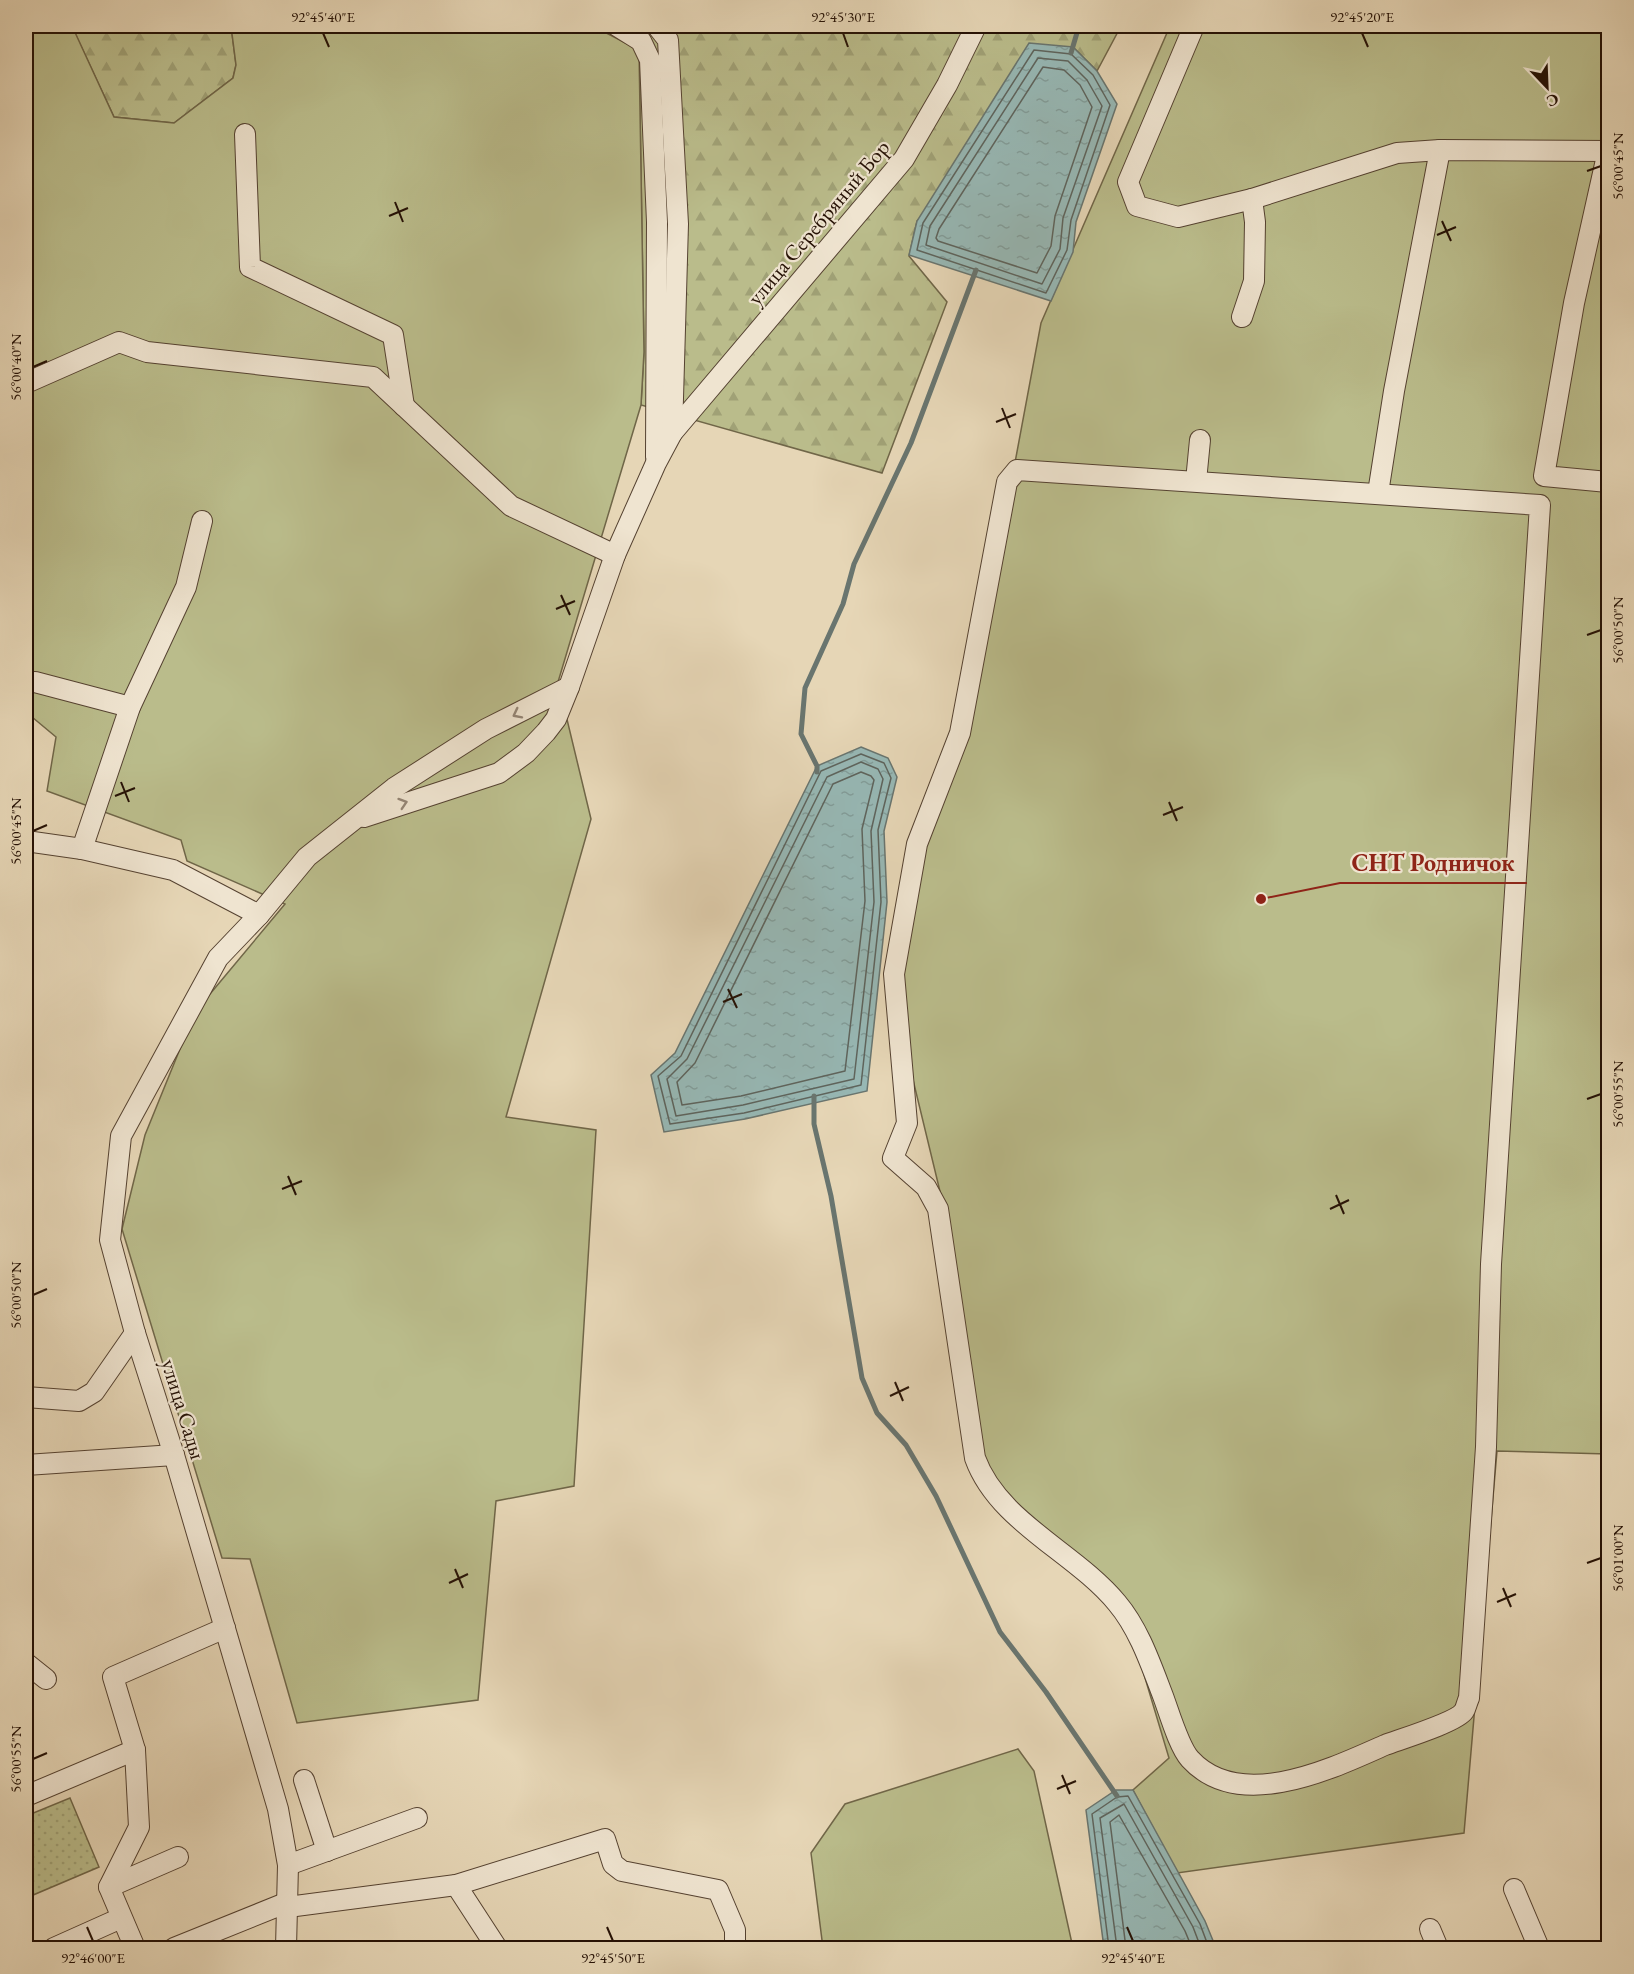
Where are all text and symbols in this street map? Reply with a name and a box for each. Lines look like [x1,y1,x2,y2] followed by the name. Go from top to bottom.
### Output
[291,7,356,26] text: 92°45'40"E
[811,7,876,26] text: 92°45'30"E
[1330,7,1395,26] text: 92°45'20"E
[1517,57,1577,117] north arrow
[1543,88,1562,112] text: С
[1608,132,1627,200] text: 56°00'45"N
[741,134,896,311] street label: улица Серебряный Бор
[6,333,25,401] text: 56°00'40"N
[1608,596,1627,664] text: 56°00'50"N
[512,706,523,718] one-way arrow
[6,797,25,865] text: 56°00'45"N
[397,798,408,811] one-way arrow
[1340,841,1527,883] callout: СНТ Родничок
[1351,847,1515,878] text: СНТ Родничок
[1608,1060,1627,1128] text: 56°00'55"N
[6,1261,25,1329] text: 56°00'50"N
[155,1355,213,1463] street label: улица Сады
[1608,1524,1627,1592] text: 56°01'00"N
[6,1725,25,1793] text: 56°00'55"N
[61,1948,126,1967] text: 92°46'00"E
[581,1948,646,1967] text: 92°45'50"E
[1101,1948,1166,1967] text: 92°45'40"E

